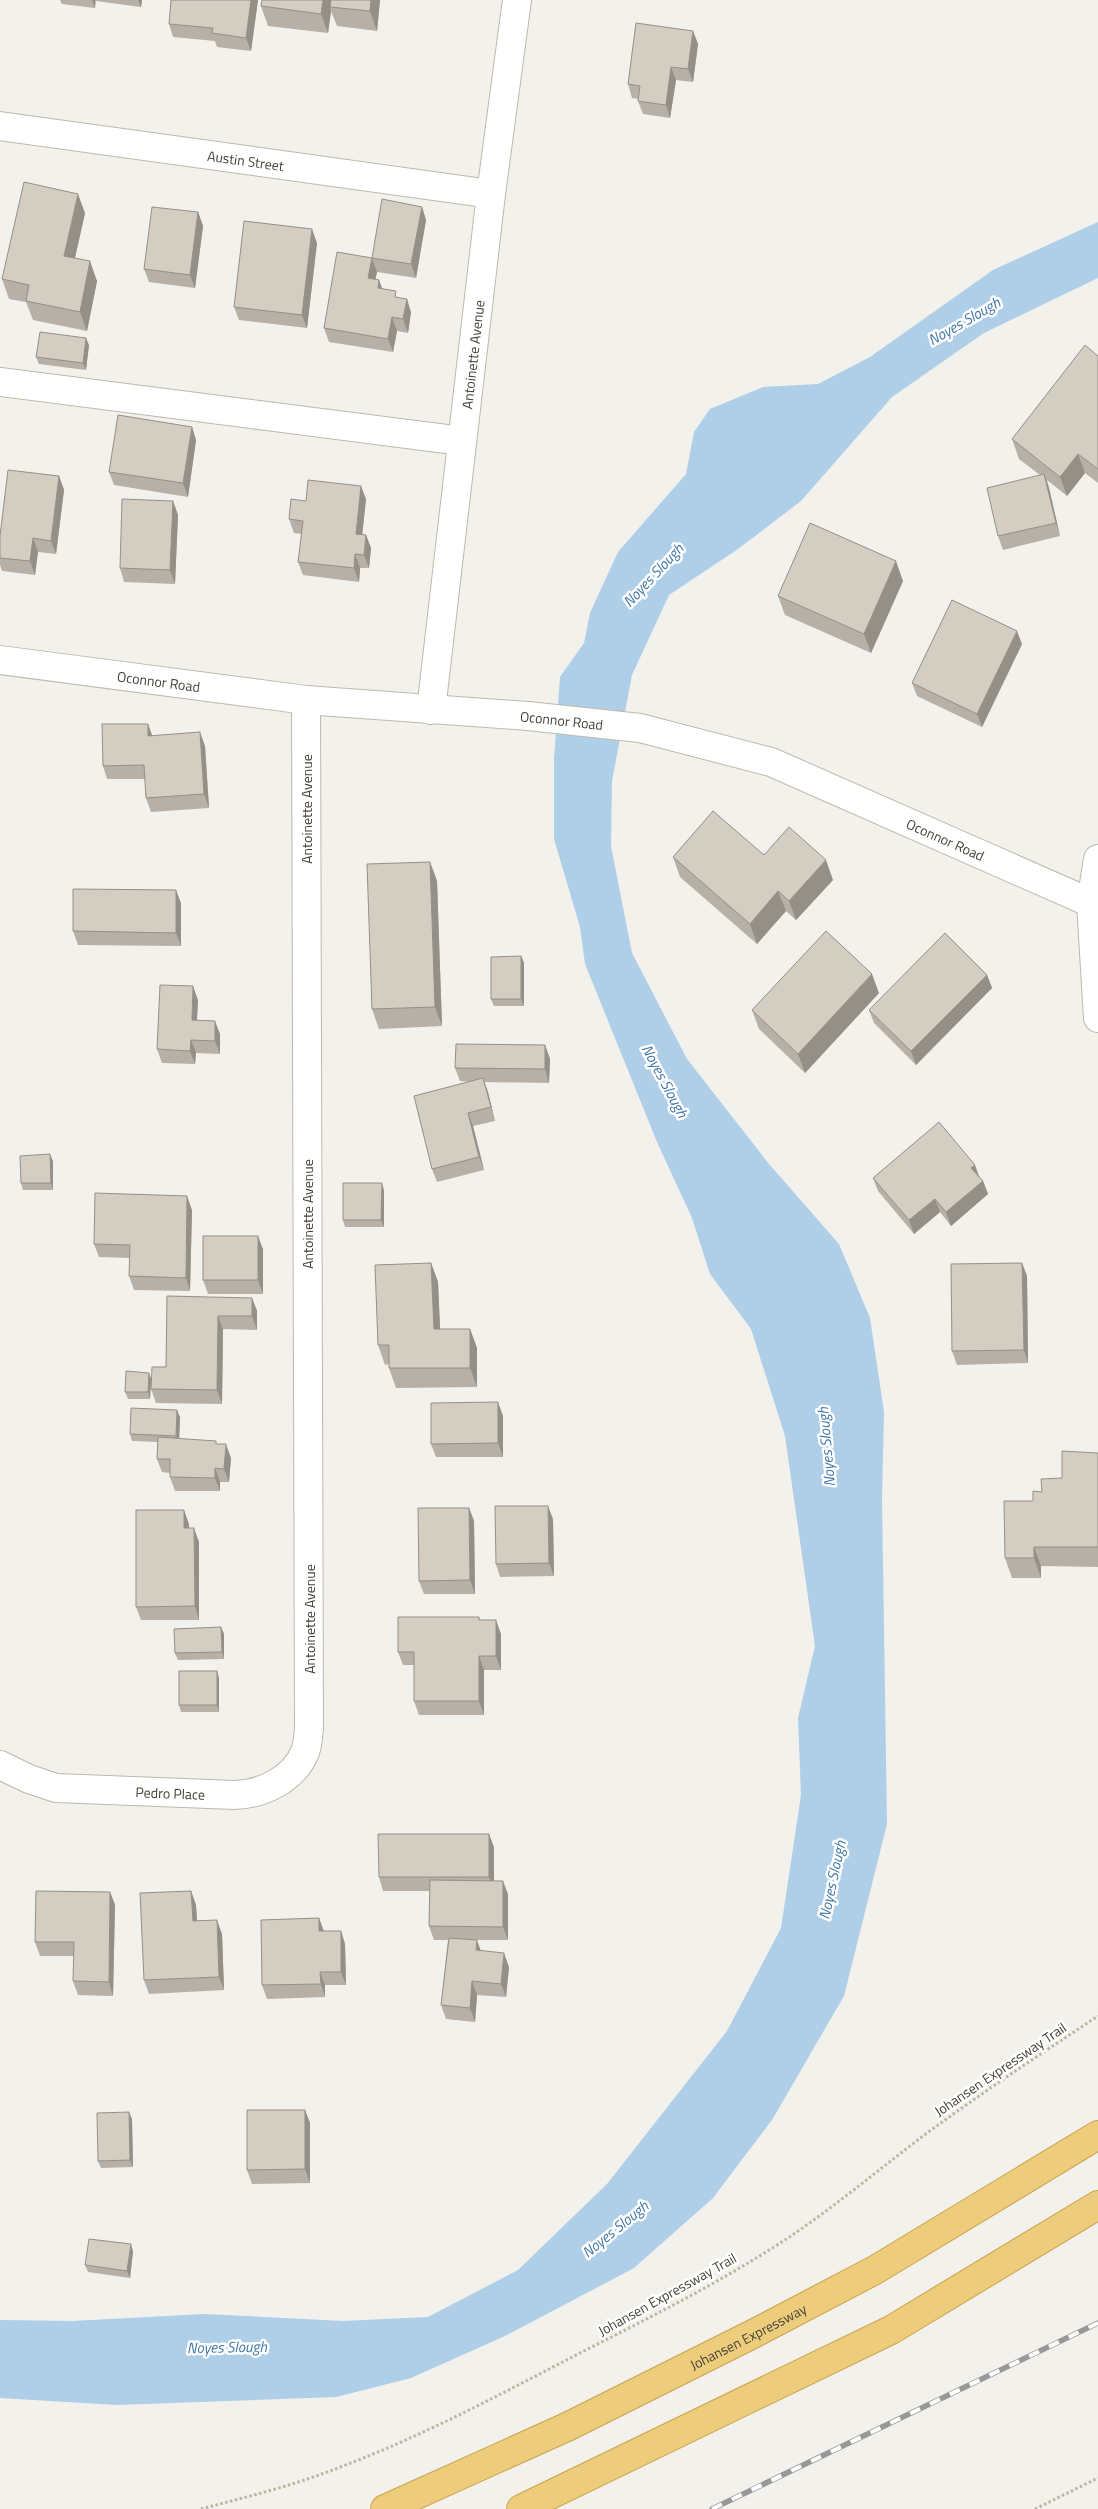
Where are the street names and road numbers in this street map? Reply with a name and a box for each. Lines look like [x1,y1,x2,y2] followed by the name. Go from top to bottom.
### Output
[206,144,285,176] street label: Austin Street
[456,299,489,410] street label: Antoinette Avenue
[116,665,201,697] street label: Oconnor Road
[519,705,604,734] street label: Oconnor Road
[296,754,317,864] street label: Antoinette Avenue
[903,813,988,865] street label: Oconnor Road
[297,1159,318,1269] street label: Antoinette Avenue
[299,1564,320,1674] street label: Antoinette Avenue
[135,1781,205,1804] street label: Pedro Place
[930,2017,1070,2121] street label: Johansen Expressway Trail
[594,2247,740,2341] street label: Johansen Expressway Trail
[686,2297,810,2375] street label: Johansen Expressway

